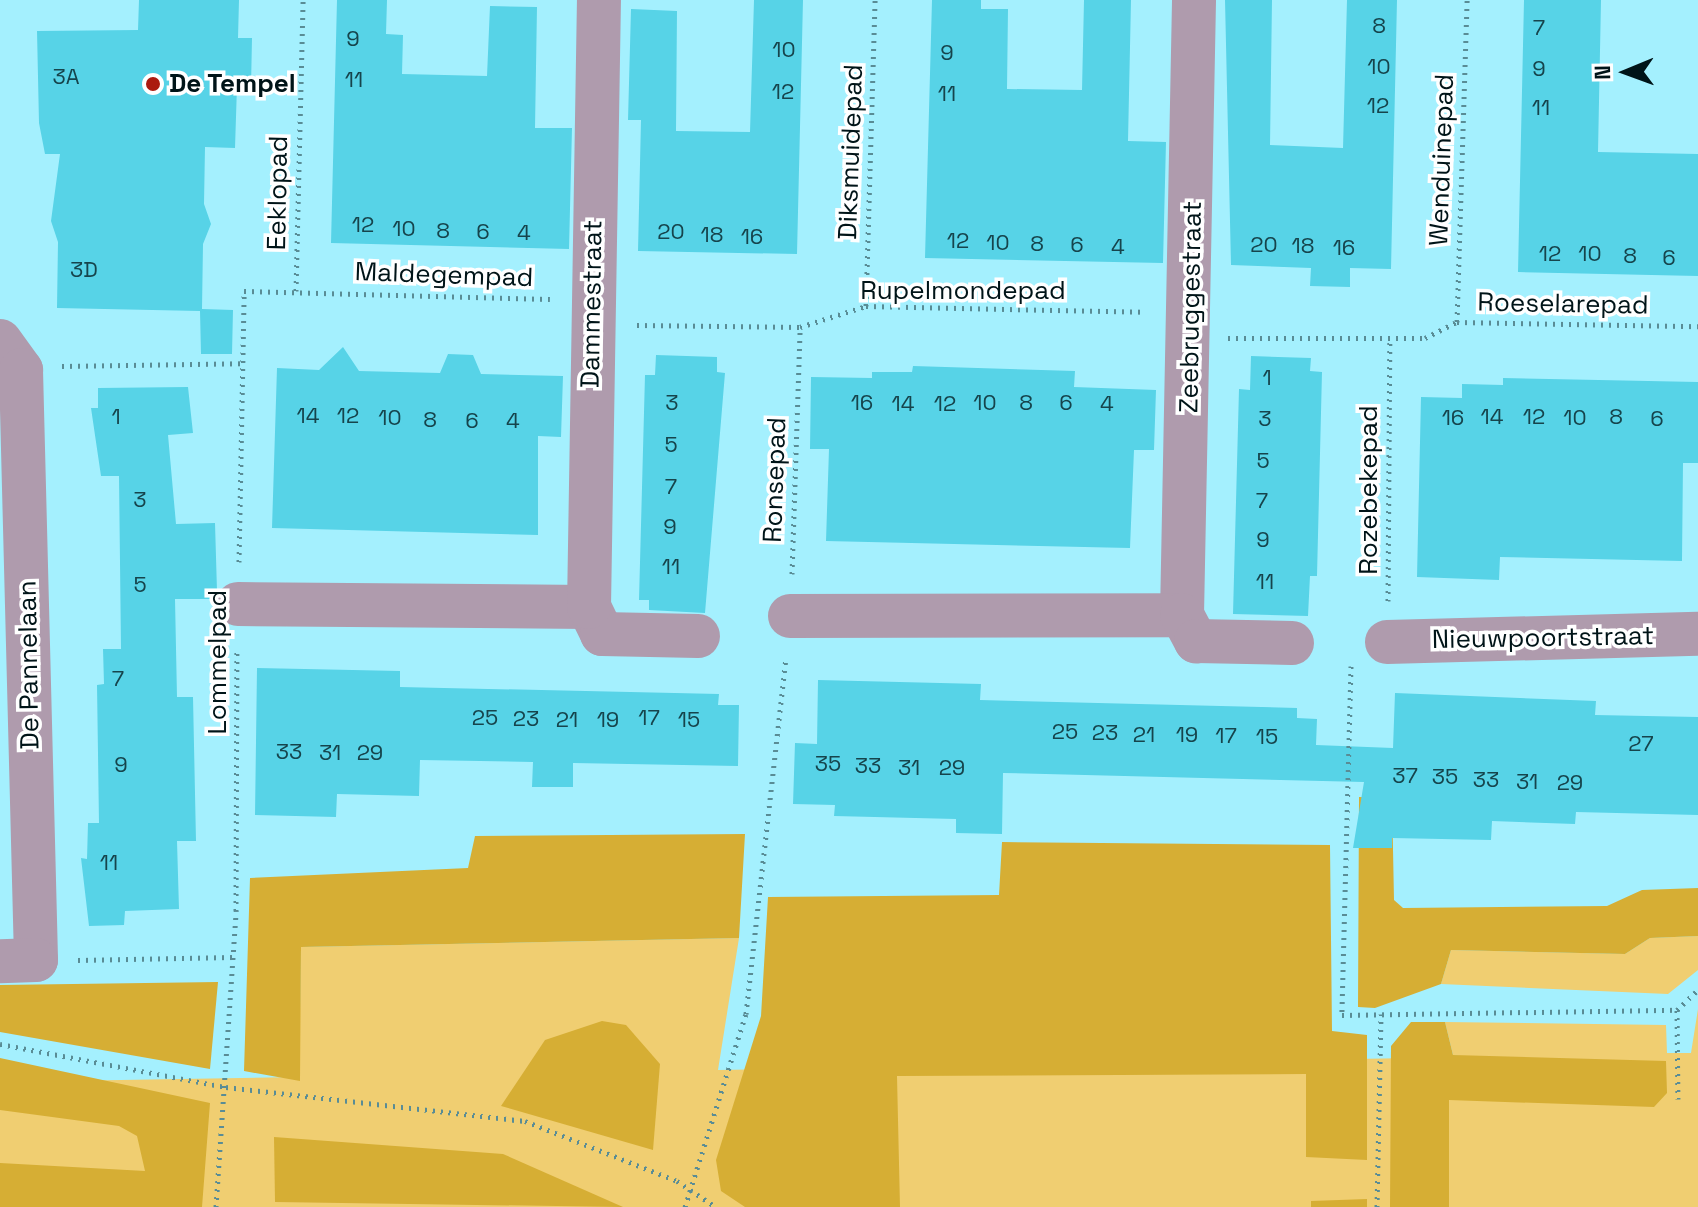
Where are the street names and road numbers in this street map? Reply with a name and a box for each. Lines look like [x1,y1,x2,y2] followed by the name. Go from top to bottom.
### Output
[832,64,870,240] street label: Diksmuidepad
[1423,73,1461,247] street label: Wenduinepad
[261,135,295,251] street label: Eeklopad
[1174,201,1208,413] street label: Zeebruggestraat
[575,220,609,388] street label: Dammestraat
[354,256,534,294] street label: Maldegempad
[860,275,1066,307] street label: Rupelmondepad
[1477,287,1649,321] street label: Roeselarepad
[1353,405,1385,575] street label: Rozebekepad
[757,417,793,543] street label: Ronsepad
[12,580,46,750] street label: De Pannelaan
[202,590,234,734] street label: Lommelpad
[1432,620,1654,656] street label: Nieuwpoortstraat

